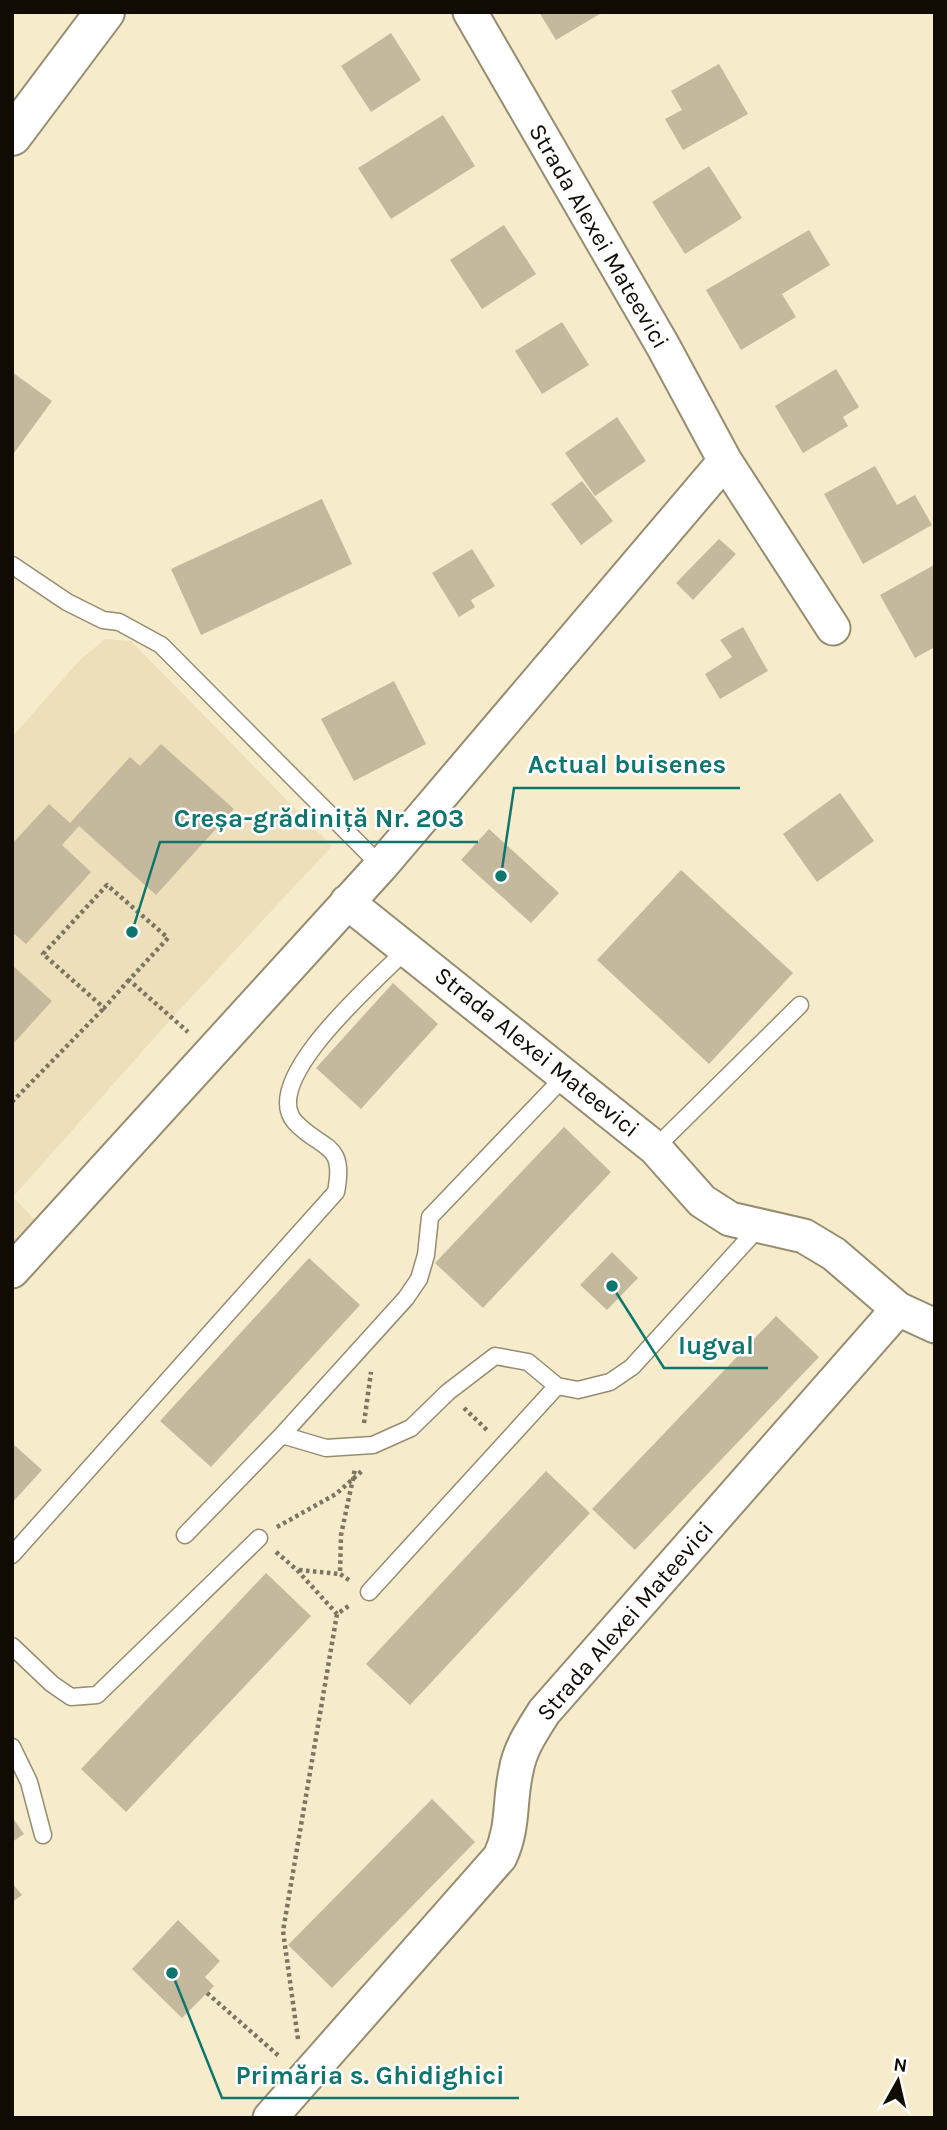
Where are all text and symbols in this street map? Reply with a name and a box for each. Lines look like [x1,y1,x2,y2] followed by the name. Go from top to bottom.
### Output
[523,119,675,353] street label: Strada Alexei Mateevici
[514,741,740,788] callout: Actual buisenes
[528,749,726,780] text: Actual buisenes
[160,795,478,842] callout: Creșa-grădiniță Nr. 203
[174,803,464,834] text: Creșa-grădiniță Nr. 203
[429,961,645,1143] street label: Strada Alexei Mateevici
[664,1321,768,1368] callout: Iugval
[678,1330,754,1361] text: Iugval
[531,1516,719,1726] street label: Strada Alexei Mateevici
[863,2046,933,2116] north arrow
[222,2051,519,2098] callout: Primăria s. Ghidighici
[892,2053,909,2077] text: N
[235,2060,505,2091] text: Primăria s. Ghidighici

